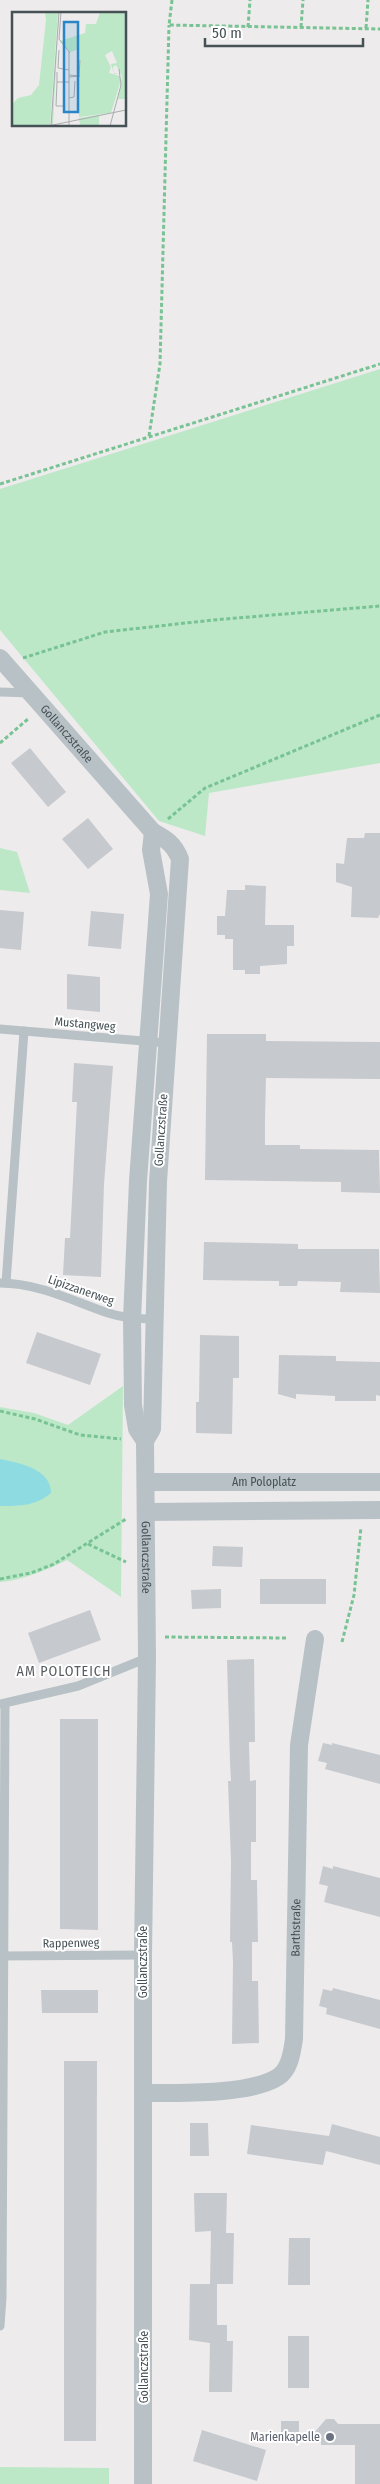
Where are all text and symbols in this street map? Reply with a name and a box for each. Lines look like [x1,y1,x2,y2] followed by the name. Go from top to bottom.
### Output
[12,12,126,126] inset map
[205,15,362,47] scale bar
[212,24,242,42] text: 50 m
[37,702,96,766] street label: Gollanczstraße
[54,1014,116,1034] street label: Mustangweg
[151,1093,171,1167] street label: Gollanczstraße
[46,1272,116,1308] street label: Lipizzanerweg
[232,1475,296,1489] street label: Am Poloplatz
[139,1521,153,1594] street label: Gollanczstraße
[17,1663,111,1680] district label: AM POLOTEICH
[288,1898,303,1957] street label: Barthstraße
[136,1926,150,1998] street label: Gollanczstraße
[43,1935,100,1950] street label: Rappenweg
[137,2331,151,2403] street label: Gollanczstraße
[250,2430,320,2444] place label: Marienkapelle
[324,2431,336,2443] marker: Marienkapelle

